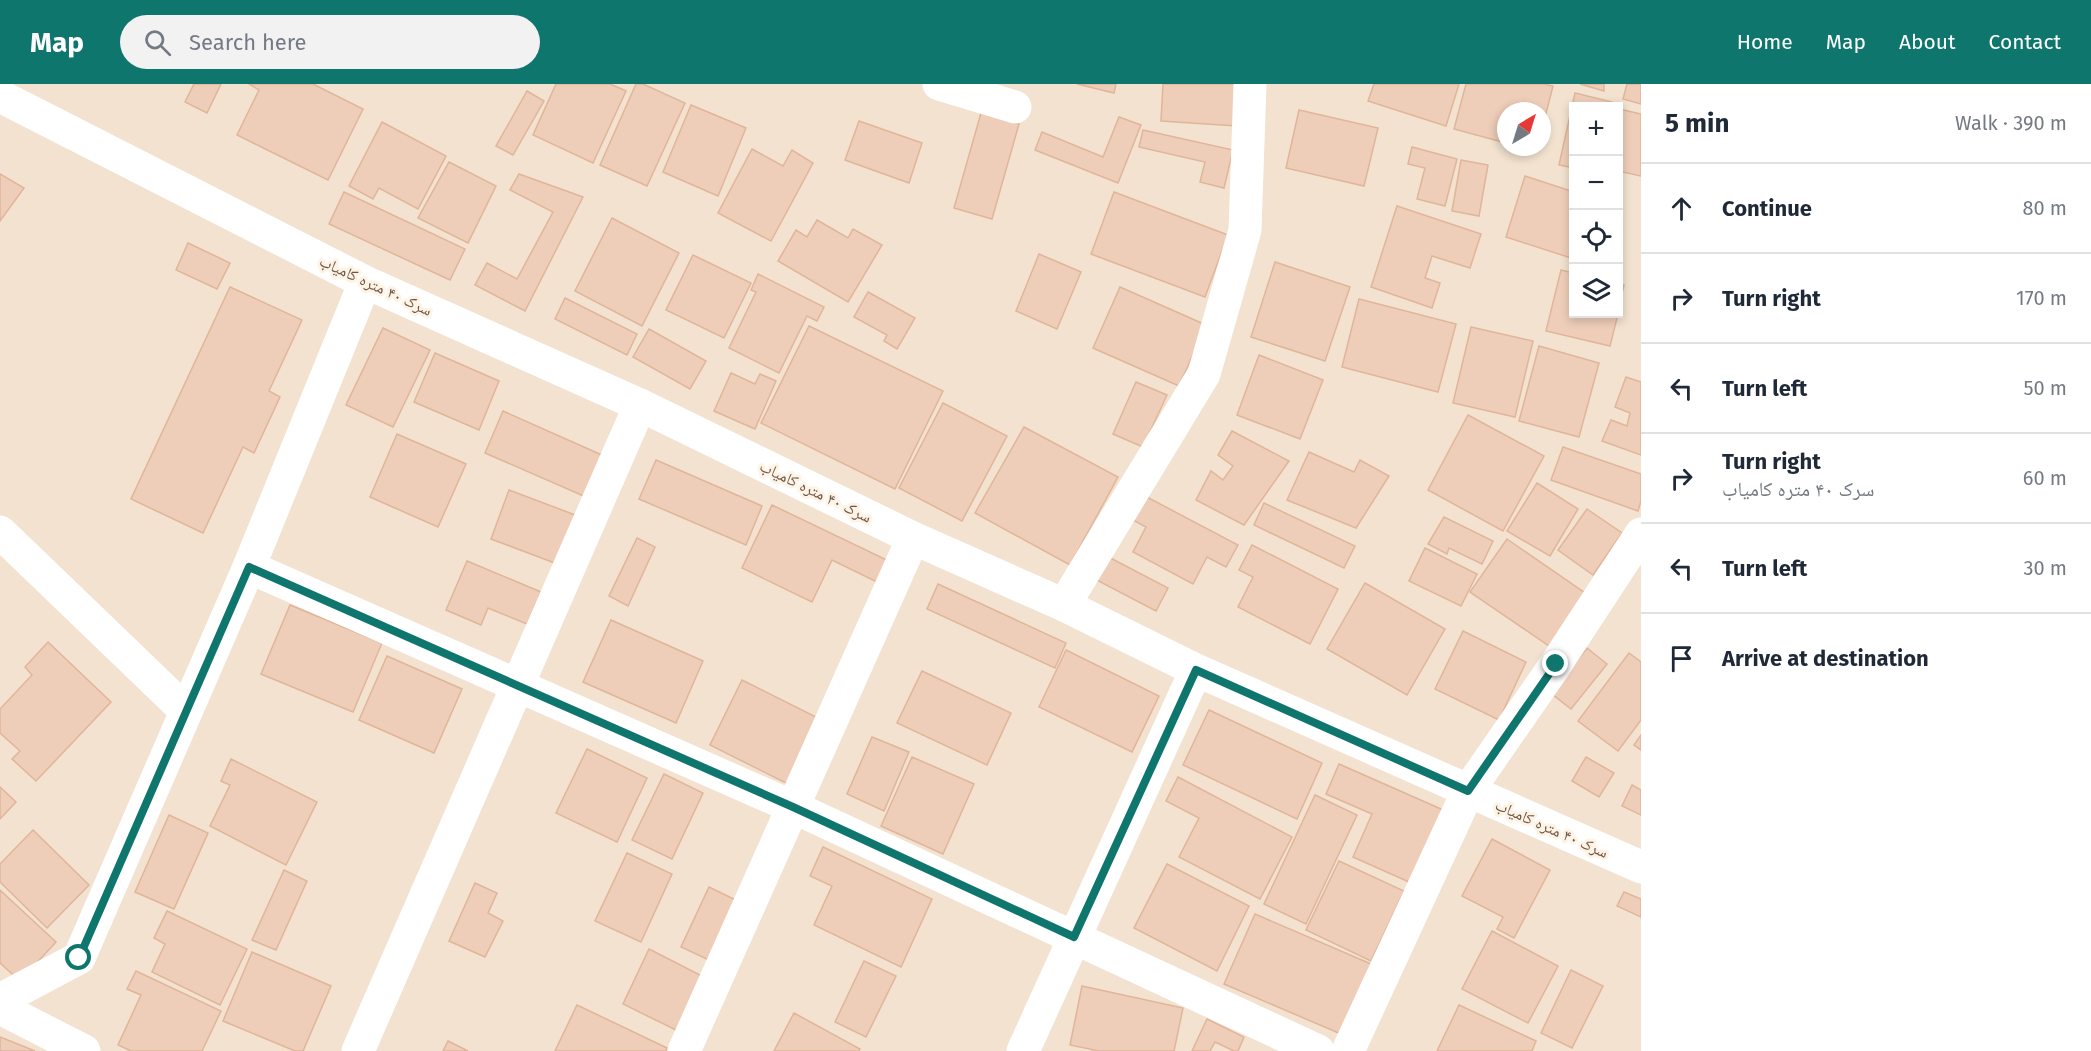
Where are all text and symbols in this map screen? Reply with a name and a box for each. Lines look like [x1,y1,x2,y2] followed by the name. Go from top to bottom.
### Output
[120,15,540,69] search box
[30,26,84,59] text: Map
[141,26,174,59] icon: search
[189,29,307,56] text: Search here
[1737,29,1793,55] text: Home
[1826,29,1866,55] text: Map
[1899,29,1956,55] text: About
[1989,29,2061,55] text: Contact
[1497,102,1551,156] north arrow
[1569,102,1623,318] map controls
[1569,102,1623,156] button: +
[1665,108,1729,139] text: 5 min
[1955,111,2067,135] text: Walk · 390 m
[1569,156,1623,210] button: −
[1665,192,1698,225] icon: ahead
[1722,195,1812,222] text: Continue
[2022,196,2067,220] text: 80 m
[1569,210,1623,264] button: locate
[317,251,435,320] street label: سرک ۴۰ متره کامیاب
[1569,264,1623,318] button: layers
[1665,282,1698,315] icon: right
[1722,285,1821,312] text: Turn right
[2016,286,2067,310] text: 170 m
[1665,372,1698,405] icon: left
[1722,375,1807,402] text: Turn left
[2023,376,2067,400] text: 50 m
[1722,448,1821,475] text: Turn right
[757,456,875,527] street label: سرک ۴۰ متره کامیاب
[1665,462,1698,495] icon: right
[2023,466,2067,490] text: 60 m
[1722,477,1874,501] text: سرک ۴۰ متره کامیاب
[1665,552,1698,585] icon: left
[1722,555,1807,582] text: Turn left
[2023,556,2067,580] text: 30 m
[1665,642,1698,675] icon: arrive
[1722,645,1929,672] text: Arrive at destination
[1542,650,1568,676] route end
[1492,795,1611,862] street label: سرک ۴۰ متره کامیاب
[65,944,91,970] route start

